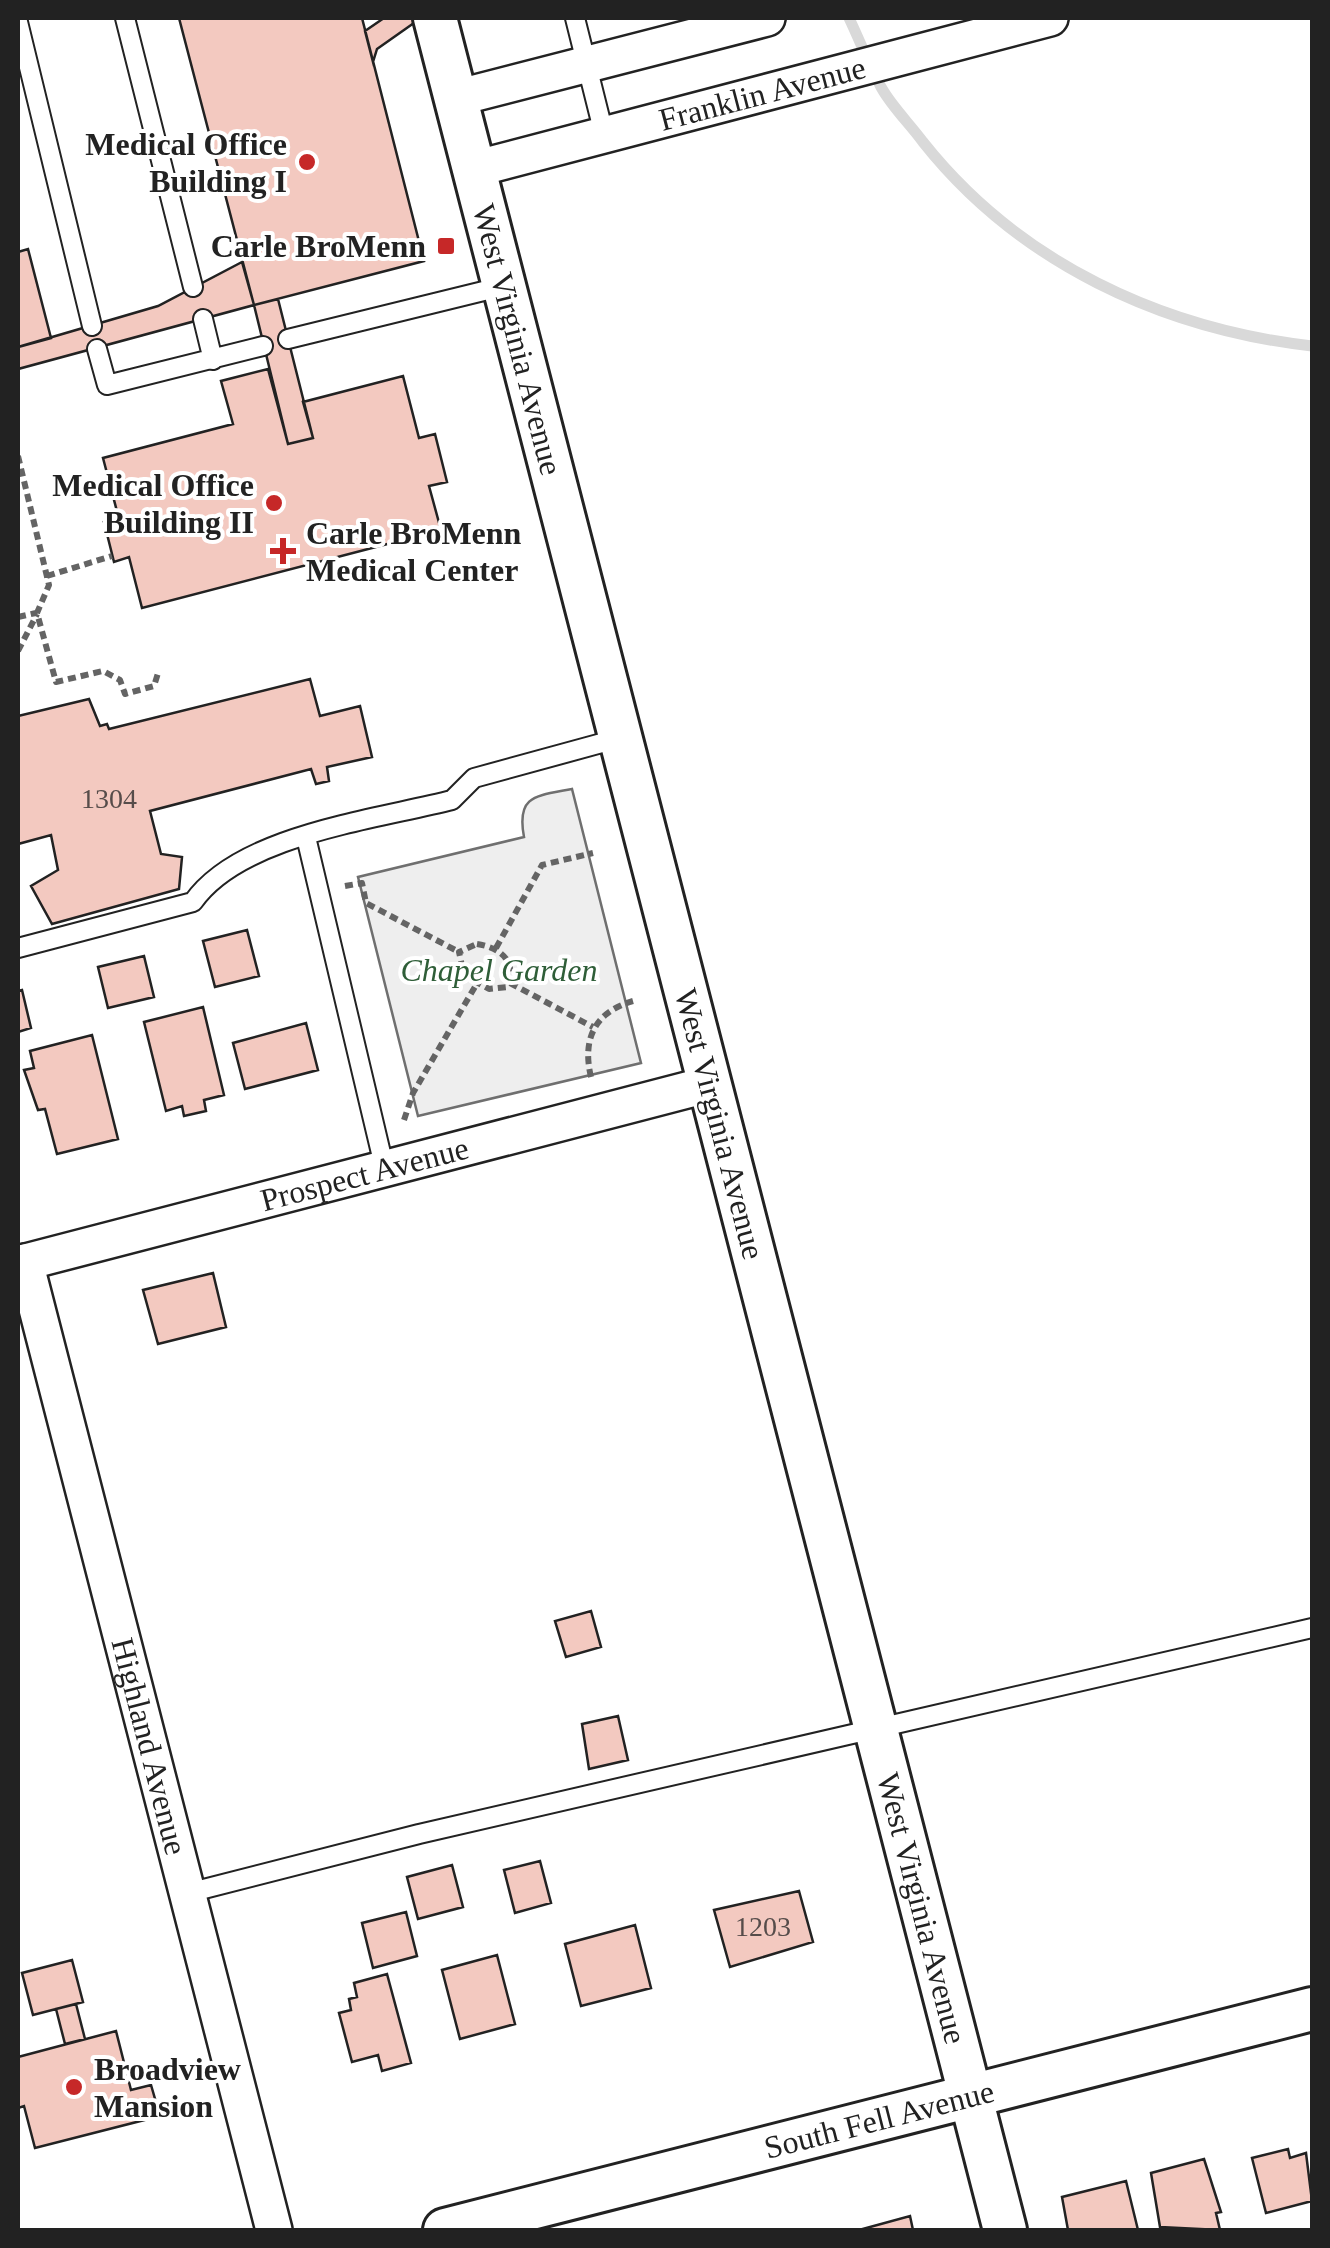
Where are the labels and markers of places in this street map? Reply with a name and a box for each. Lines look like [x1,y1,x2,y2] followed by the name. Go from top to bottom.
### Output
[85,126,287,199] place label: Medical Office Building I
[296,151,318,173] marker: Medical Office Building I
[211,228,426,264] place label: Carle BroMenn
[435,235,457,257] marker: Carle BroMenn
[52,467,254,540] place label: Medical Office Building II
[263,492,285,514] marker: Medical Office Building II
[306,515,522,588] place label: Carle BroMenn Medical Center
[270,538,296,564] marker: Carle BroMenn Medical Center
[94,2051,241,2124] place label: Broadview Mansion
[63,2076,85,2098] marker: Broadview Mansion

